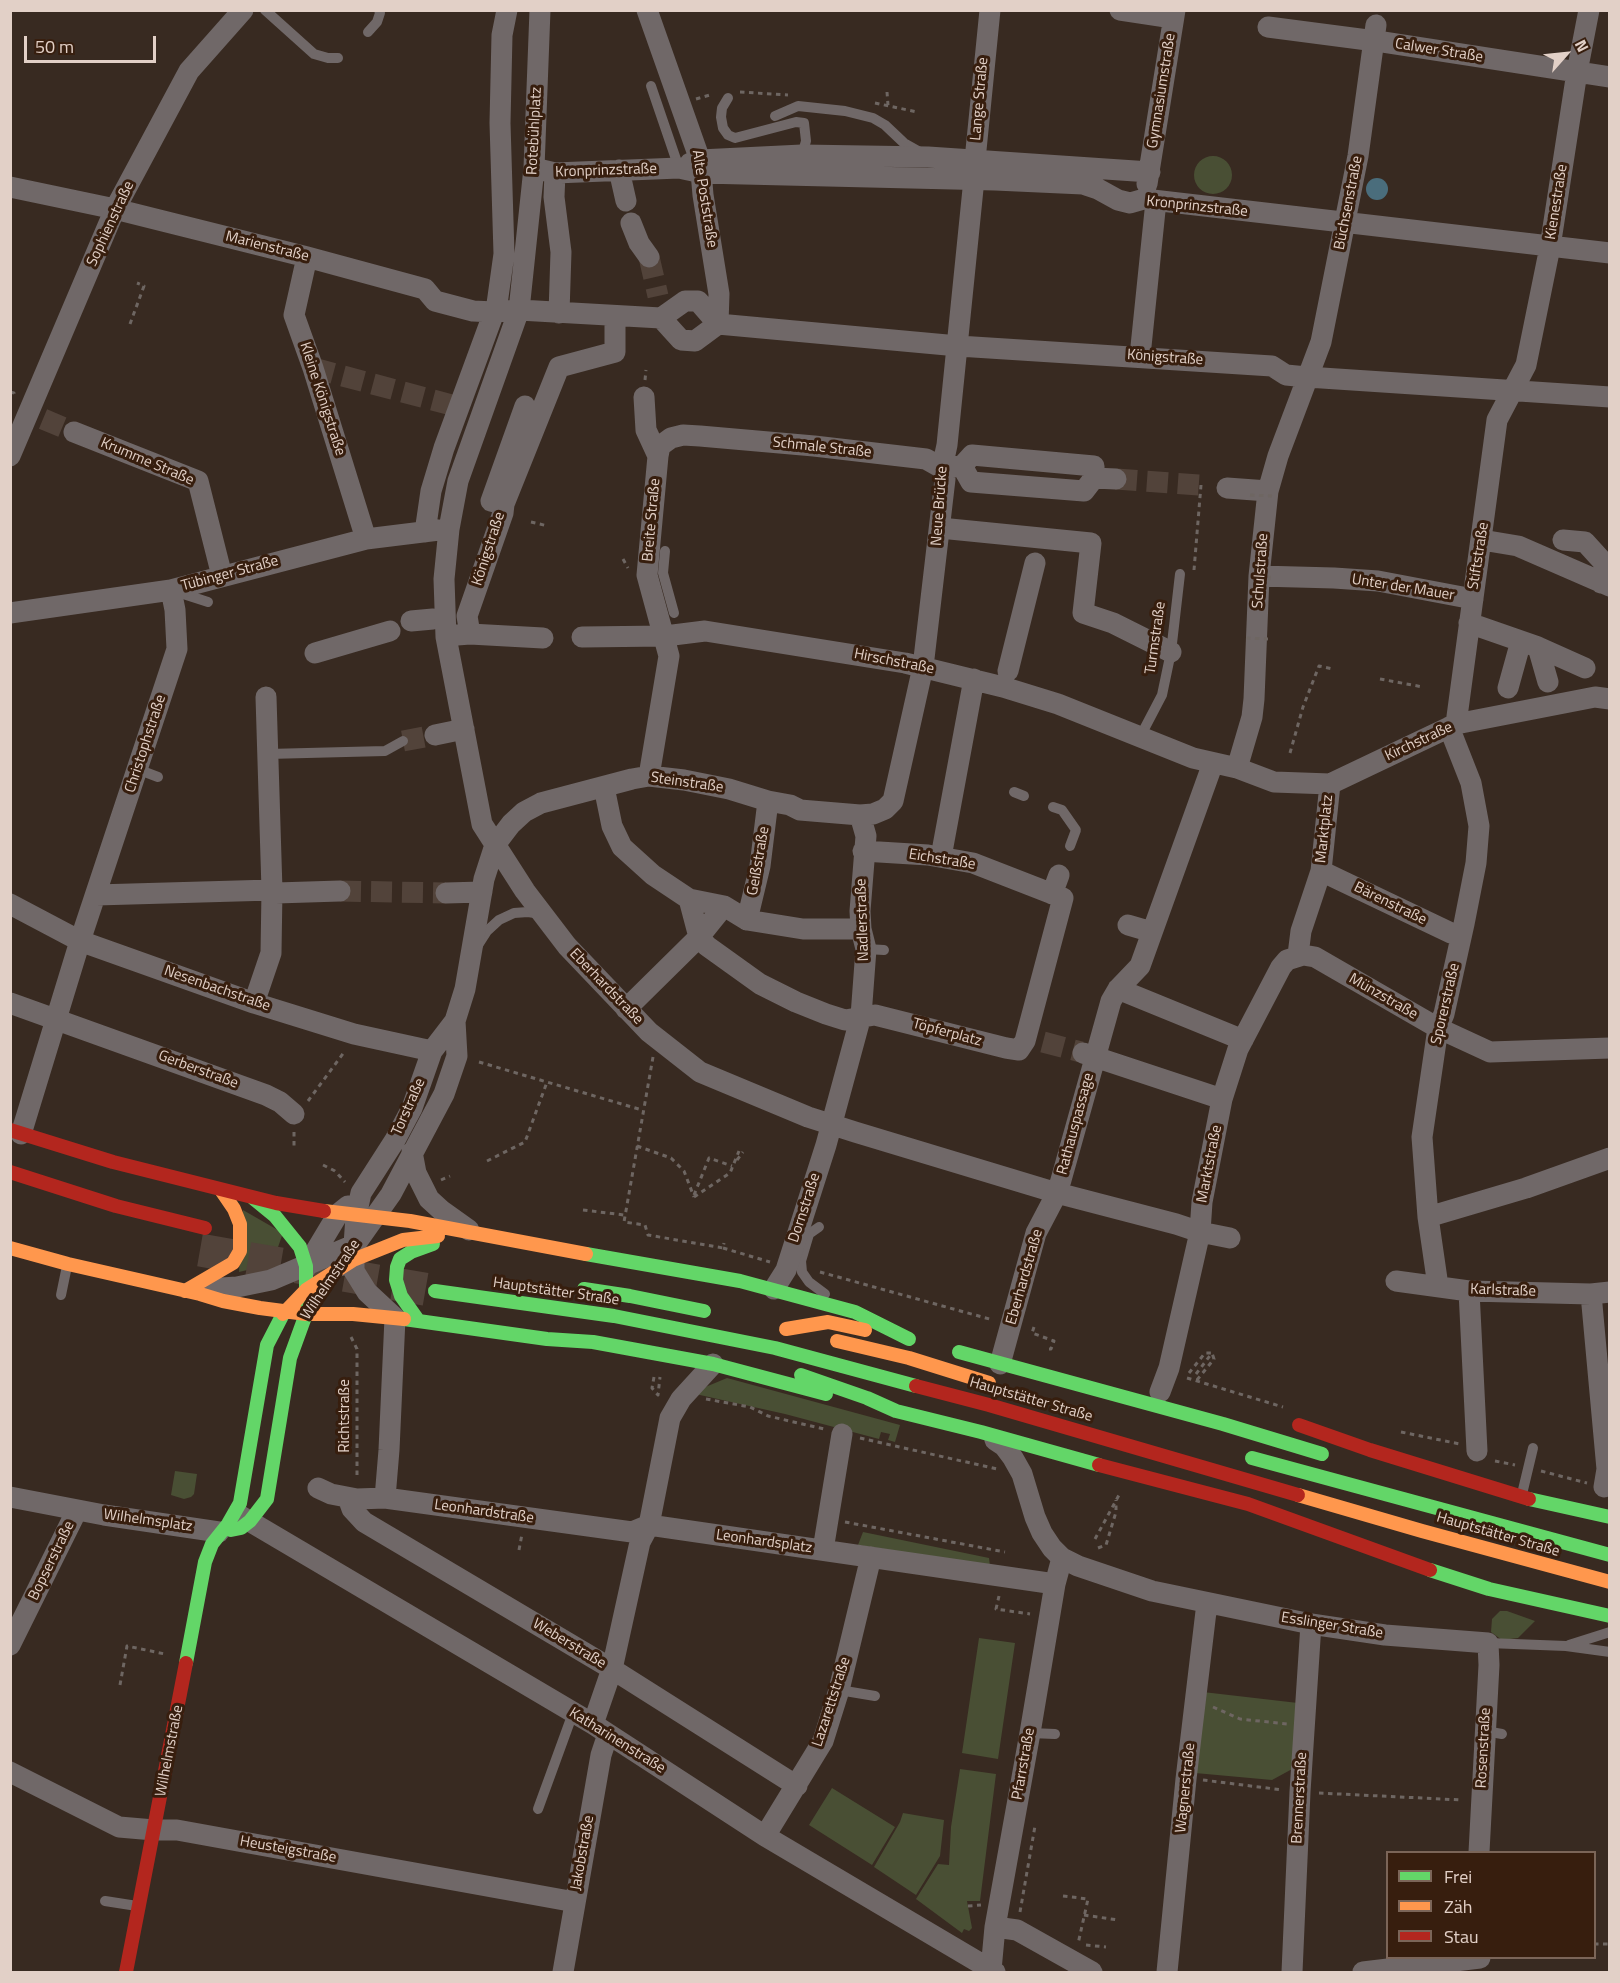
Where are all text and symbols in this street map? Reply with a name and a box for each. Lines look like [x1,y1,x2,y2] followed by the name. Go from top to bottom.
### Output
[27,24,159,62] scale bar
[1536,24,1596,84] north arrow
[1144,32,1180,150] street label: Gymnasiumstraße
[35,33,74,60] text: 50 m
[1394,35,1484,67] street label: Calwer Straße
[1569,35,1595,56] text: N
[967,57,993,141] street label: Lange Straße
[524,87,546,175] street label: Rotebühlplatz
[687,149,721,249] street label: Alte Poststraße
[1331,154,1367,252] street label: Büchsenstraße
[555,160,657,182] street label: Kronprinzstraße
[1542,163,1572,241] street label: Kienestraße
[83,178,139,270] street label: Sophienstraße
[1145,193,1249,221] street label: Kronprinzstraße
[223,228,311,266] street label: Marienstraße
[295,340,349,458] street label: Kleine Königstraße
[1126,346,1204,370] street label: Königstraße
[98,434,196,490] street label: Krumme Straße
[772,434,872,462] street label: Schmale Straße
[928,465,952,547] street label: Neue Brücke
[639,478,665,562] street label: Breite Straße
[469,510,509,588] street label: Königstraße
[1465,521,1493,591] street label: Stiftstraße
[1249,533,1273,609] street label: Schulstraße
[180,552,280,596] street label: Tübinger Straße
[1350,571,1456,605] street label: Unter der Mauer
[1142,600,1170,676] street label: Turmstraße
[852,645,936,679] street label: Hirschstraße
[122,693,170,795] street label: Christophstraße
[1382,719,1456,765] street label: Kirchstraße
[649,769,725,797] street label: Steinstraße
[1312,794,1338,864] street label: Marktplatz
[744,825,774,897] street label: Geißstraße
[907,846,977,874] street label: Eichstraße
[853,878,873,962] street label: Nadlerstraße
[1351,879,1429,929] street label: Bärenstraße
[565,945,647,1029] street label: Eberhardstraße
[161,962,273,1016] street label: Nesenbachstraße
[1428,962,1464,1046] street label: Sporerstraße
[1345,970,1421,1024] street label: Münzstraße
[910,1015,984,1051] street label: Töpferplatz
[156,1047,240,1093] street label: Gerberstraße
[1054,1071,1098,1177] street label: Rathauspassage
[388,1076,430,1138] street label: Torstraße
[1194,1124,1226,1204] street label: Marktstraße
[785,1171,825,1245] street label: Dornstraße
[1003,1227,1047,1327] street label: Eberhardstraße
[298,1236,364,1324] street label: Wilhelmstraße
[492,1274,620,1310] street label: Hauptstätter Straße
[1470,1281,1536,1301] street label: Karlstraße
[967,1374,1095,1426] street label: Hauptstätter Straße
[336,1379,354,1453] street label: Richtstraße
[433,1496,535,1528] street label: Leonhardstraße
[102,1506,194,1536] street label: Wilhelmsplatz
[1434,1509,1562,1561] street label: Hauptstätter Straße
[25,1518,79,1604] street label: Bopserstraße
[715,1526,813,1558] street label: Leonhardsplatz
[1280,1609,1384,1643] street label: Esslinger Straße
[529,1615,609,1673] street label: Weberstraße
[809,1655,855,1749] street label: Lazarettstraße
[152,1704,188,1798] street label: Wilhelmstraße
[566,1704,668,1778] street label: Katharinenstraße
[1473,1707,1495,1789] street label: Rosenstraße
[1009,1727,1039,1801] street label: Pfarrstraße
[1172,1742,1200,1834] street label: Wagnerstraße
[1289,1752,1311,1844] street label: Brennerstraße
[568,1814,598,1892] street label: Jakobstraße
[238,1833,338,1867] street label: Heusteigstraße
[1386,1851,1596,1959] legend
[1444,1863,1472,1890] text: Frei
[1444,1893,1472,1920] text: Zäh
[1444,1923,1479,1950] text: Stau

